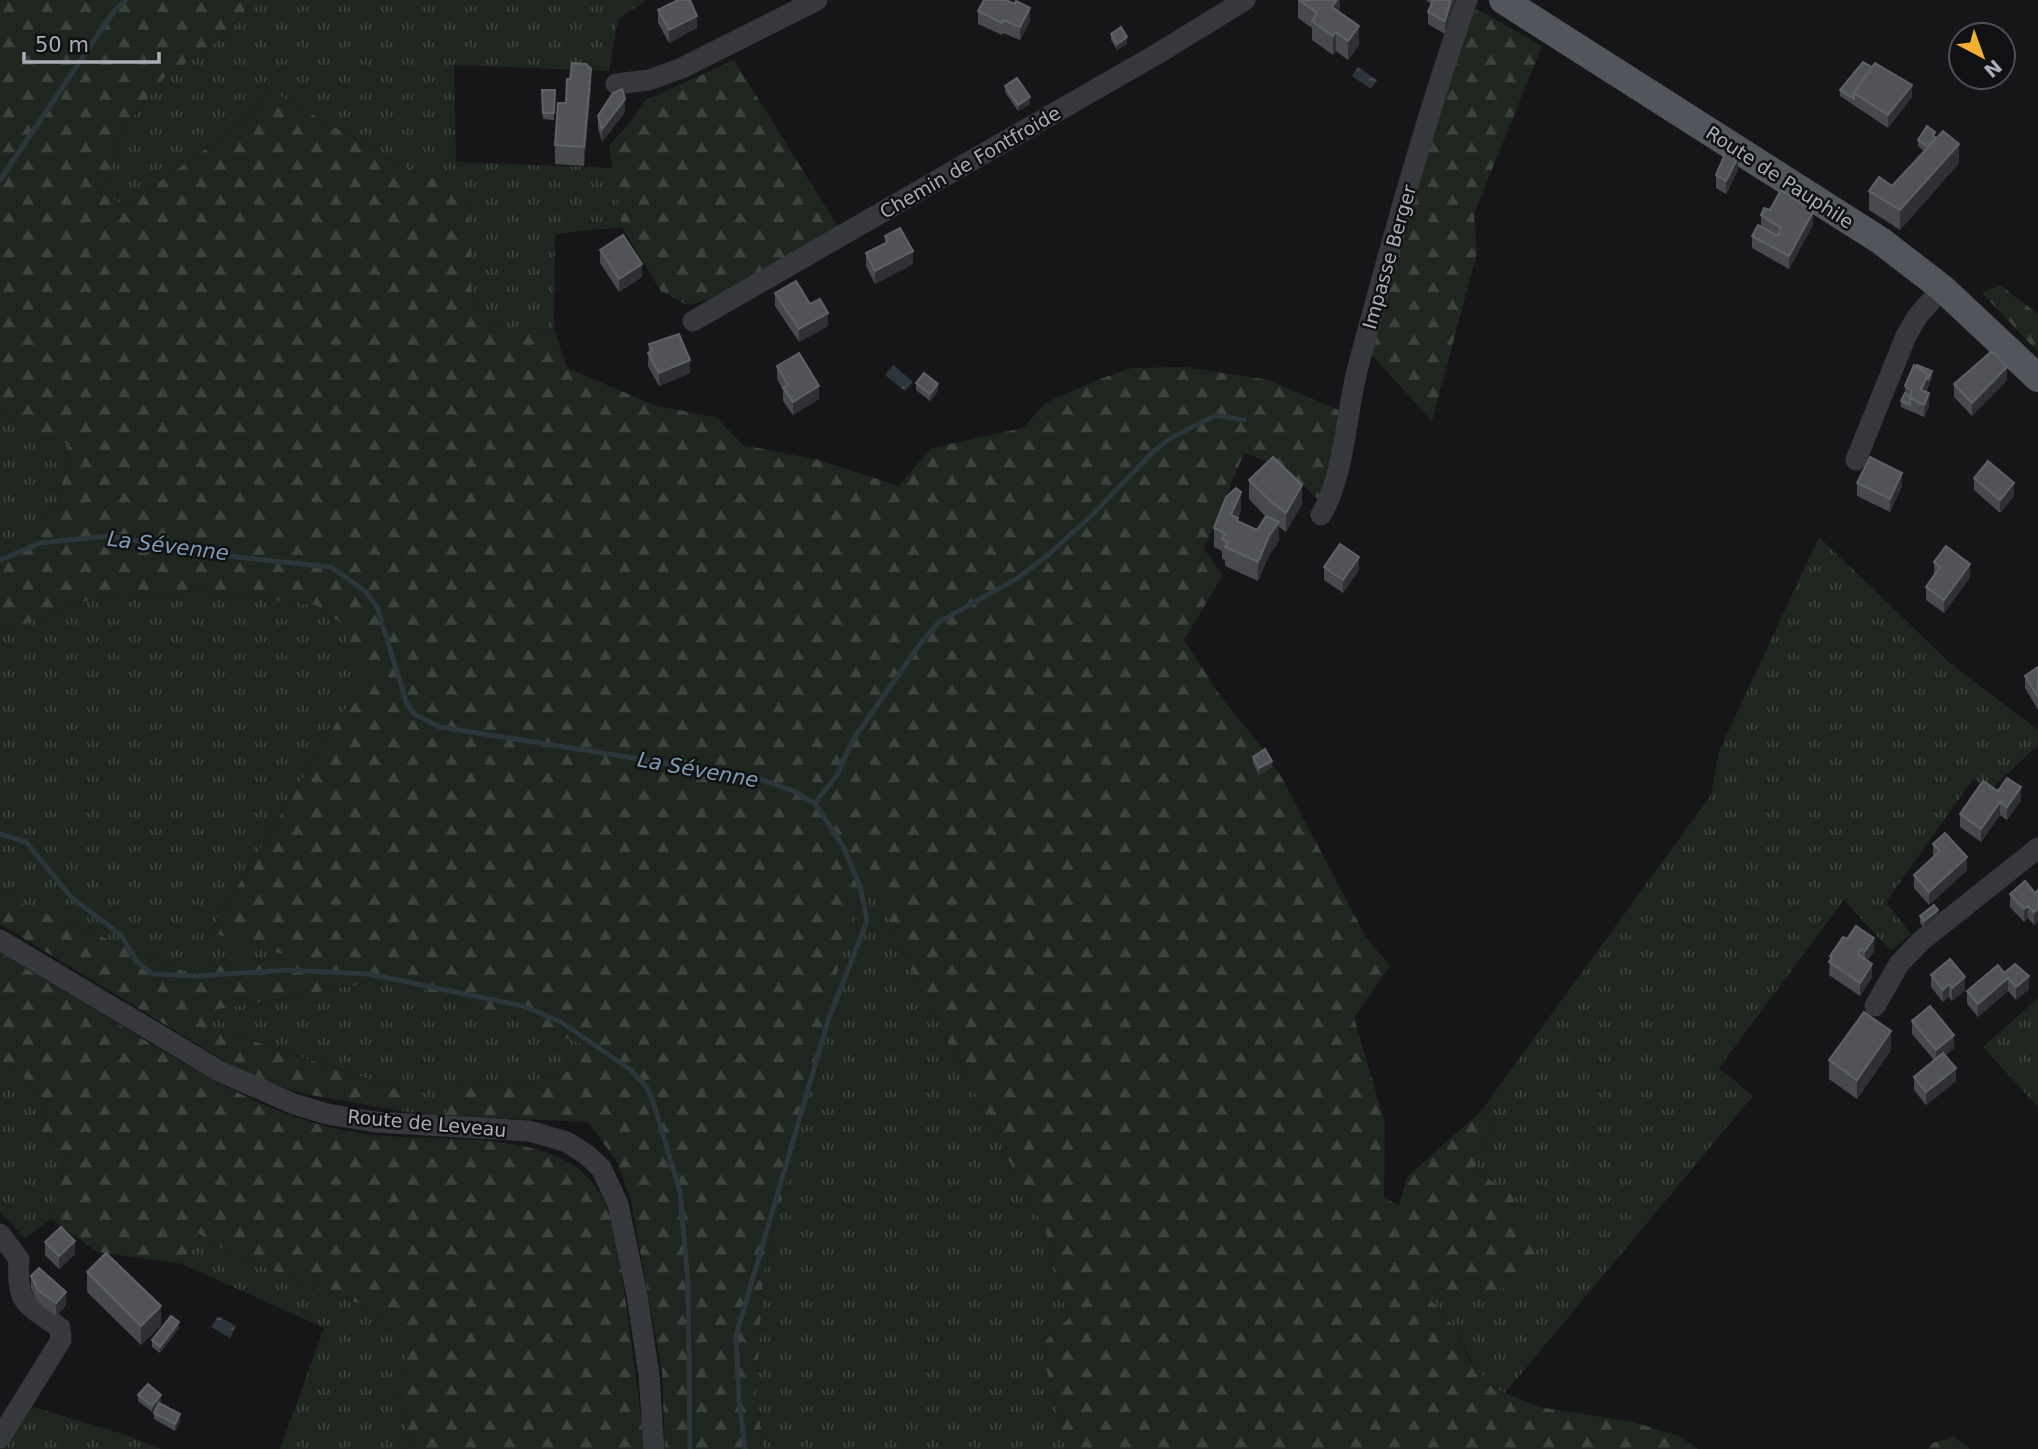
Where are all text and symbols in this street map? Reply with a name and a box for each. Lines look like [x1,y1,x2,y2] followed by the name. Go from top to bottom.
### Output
[24,21,159,65] scale bar
[1947,21,2017,91] north arrow
[35,33,89,57] text: 50 m
[1980,55,2006,82] text: N
[876,101,1064,223] street label: Chemin de Fontfroide
[1702,121,1858,233] street label: Route de Pauphile
[1358,182,1420,332] street label: Impasse Berger
[106,527,230,565] water label: La Sévenne
[636,748,760,792] water label: La Sévenne
[347,1105,507,1141] street label: Route de Leveau

